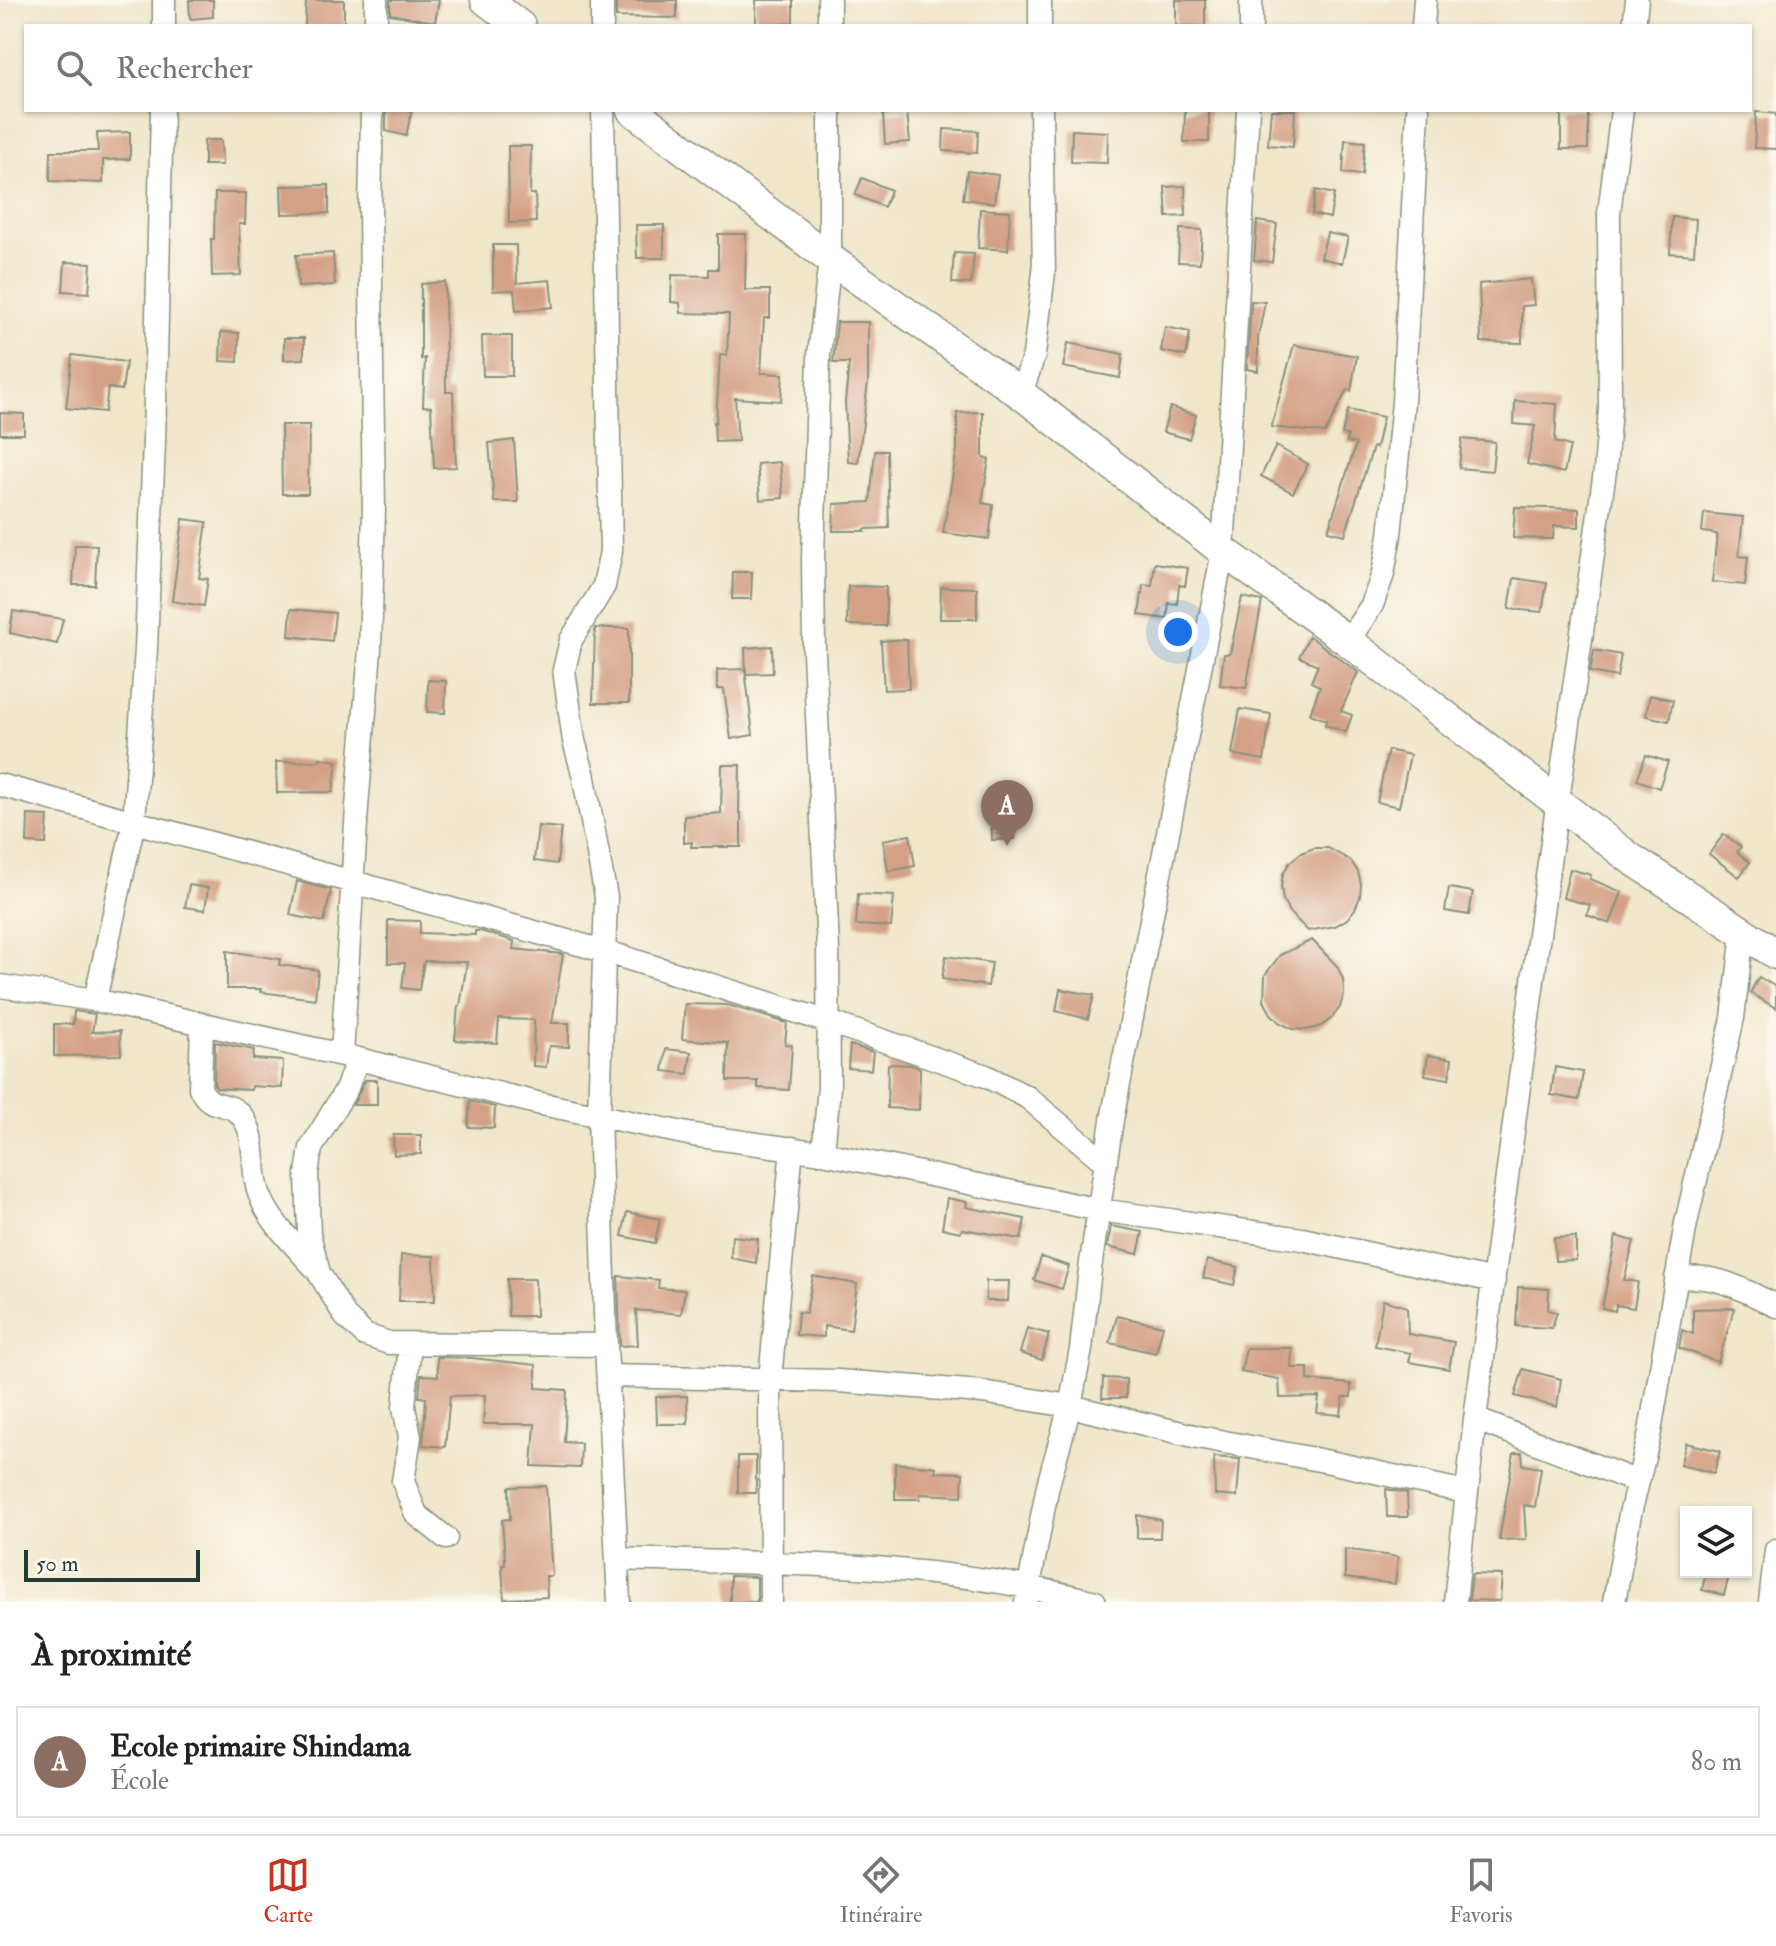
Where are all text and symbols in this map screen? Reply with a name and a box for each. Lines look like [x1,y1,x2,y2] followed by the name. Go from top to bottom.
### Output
[24,24,1752,112] search box
[52,46,96,90] icon: search
[116,50,253,87] text: Rechercher
[1158,612,1198,652] your location
[981,780,1033,846] pin: A
[1680,1506,1752,1578] map controls
[1680,1506,1752,1578] button: layers
[24,1546,200,1582] scale bar
[36,1550,78,1578] text: 50 m
[32,1633,191,1676] text: À proximité
[110,1728,411,1765] text: Ecole primaire Shindama
[52,1746,68,1778] text: A
[1691,1746,1742,1778] text: 80 m
[110,1765,169,1797] text: École
[263,1853,313,1929] tab: Carte
[840,1853,922,1929] tab: Itinéraire
[1449,1853,1513,1929] tab: Favoris

